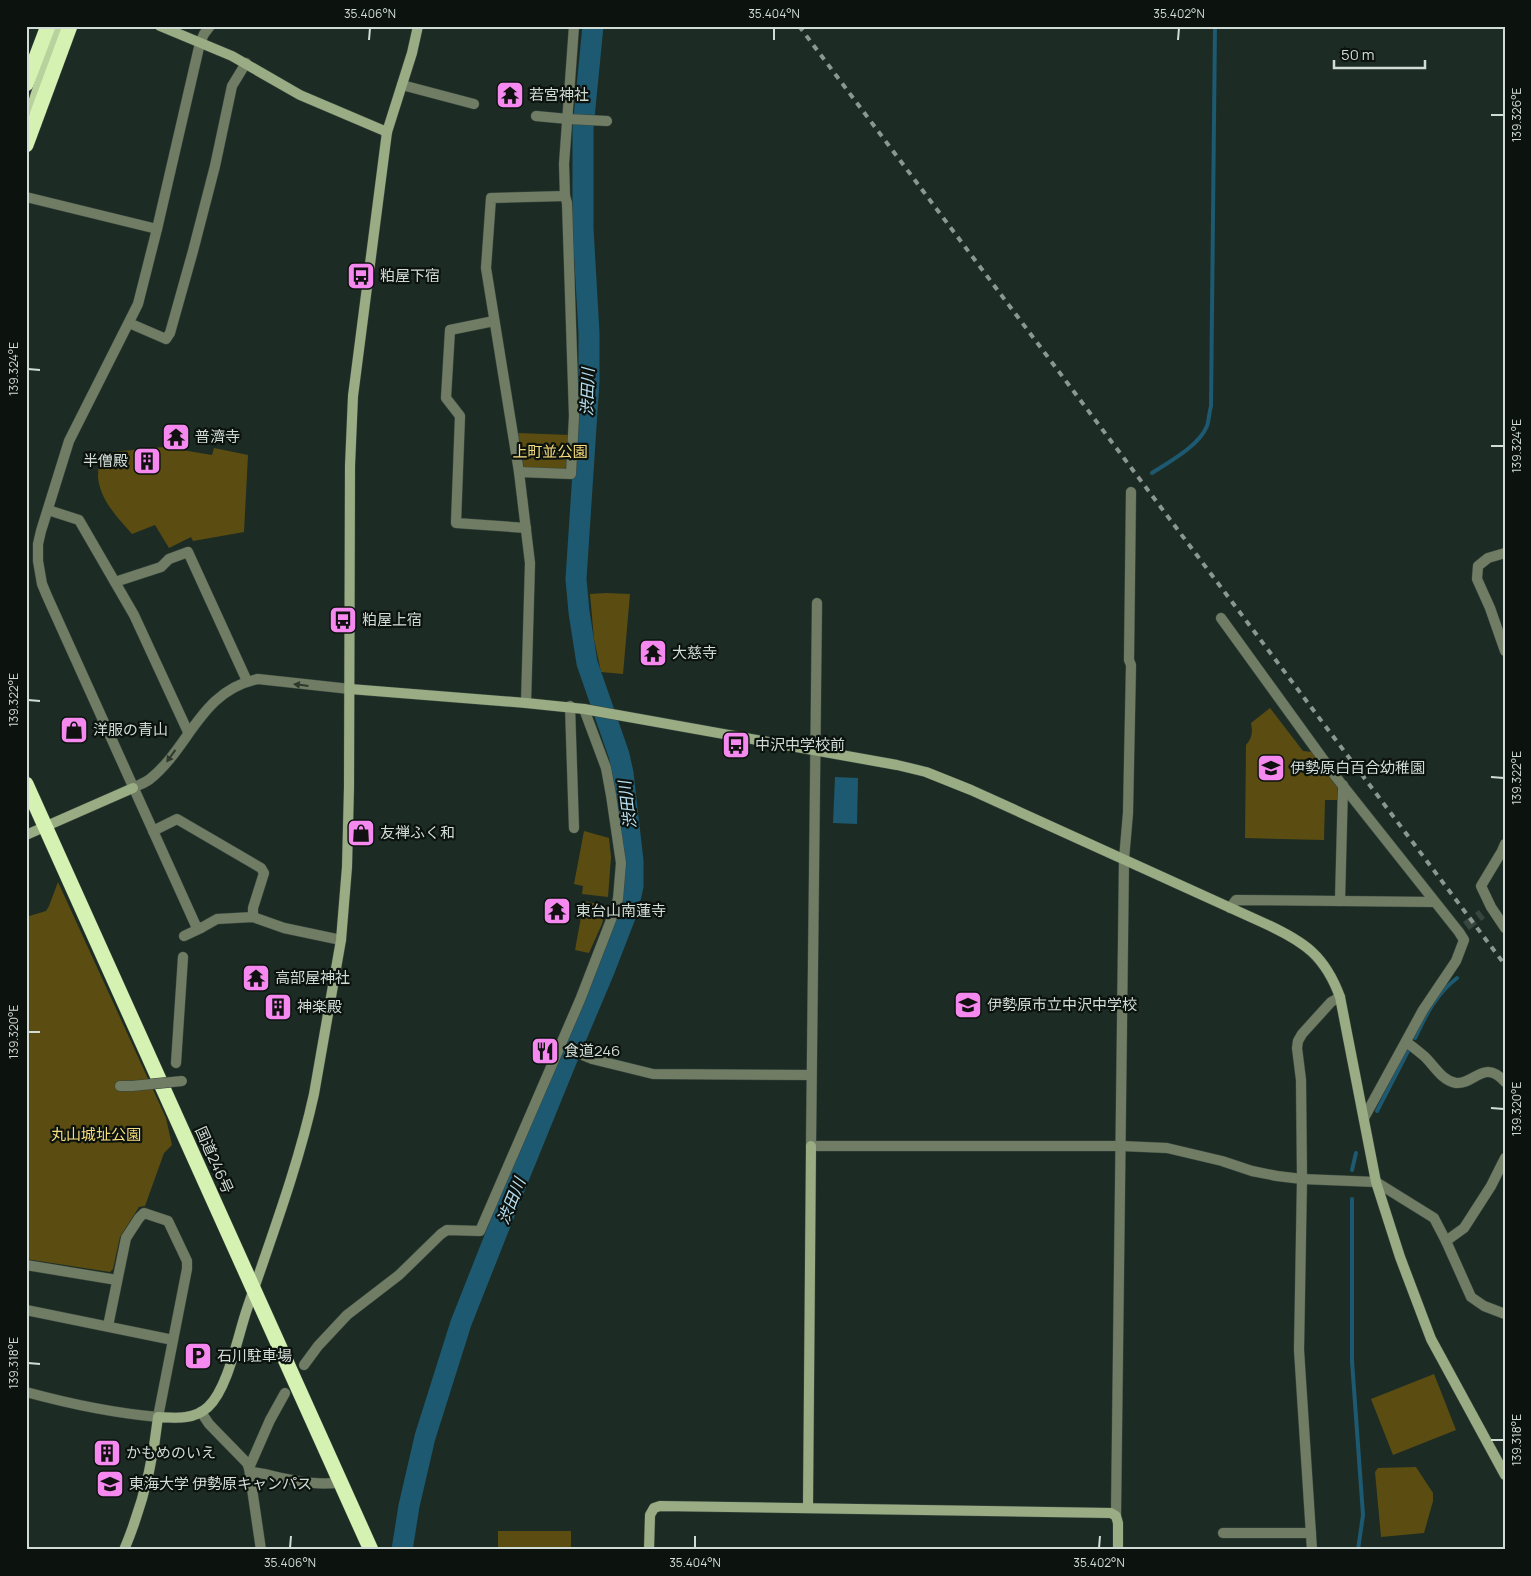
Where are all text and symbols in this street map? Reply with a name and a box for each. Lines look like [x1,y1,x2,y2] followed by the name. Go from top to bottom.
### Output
[344,5,396,22] text: 35.406°N
[748,5,800,22] text: 35.404°N
[1153,5,1205,22] text: 35.402°N
[1334,38,1425,70] scale bar
[1341,44,1375,65] text: 50 m
[495,80,525,110] temple icon: 若宮神社
[529,84,589,105] place label: 若宮神社
[1508,87,1525,142] text: 139.326°E
[346,261,376,291] bus stop icon: 粕屋下宿
[380,265,440,286] place label: 粕屋下宿
[5,342,22,396] text: 139.324°E
[575,366,599,416] water label: 渋田川
[1508,419,1525,473] text: 139.324°E
[161,422,191,452] temple icon: 普濟寺
[195,426,240,447] place label: 普濟寺
[512,441,588,462] park label: 上町並公園
[132,446,162,476] building icon: 半僧殿
[83,450,128,471] place label: 半僧殿
[328,605,358,635] bus stop icon: 粕屋上宿
[362,609,422,630] place label: 粕屋上宿
[638,638,668,668] temple icon: 大慈寺
[672,642,717,663] place label: 大慈寺
[5,673,22,727] text: 139.322°E
[293,681,309,689] one-way arrow
[59,715,89,745] shop icon: 洋服の青山
[93,719,168,740] place label: 洋服の青山
[721,730,751,760] bus stop icon: 中沢中学校前
[755,734,845,755] place label: 中沢中学校前
[166,749,176,763] one-way arrow
[1508,751,1525,805] text: 139.322°E
[1256,753,1286,783] school or university icon: 伊勢原白百合幼稚園
[1290,757,1425,778] place label: 伊勢原白百合幼稚園
[613,778,641,830] water label: 渋田川
[346,818,376,848] shop icon: 友禅ふく和
[380,822,455,843] place label: 友禅ふく和
[542,896,572,926] temple icon: 東台山南蓮寺
[576,900,666,921] place label: 東台山南蓮寺
[241,963,271,993] temple icon: 高部屋神社
[275,967,350,988] place label: 高部屋神社
[953,990,983,1020] school or university icon: 伊勢原市立中沢中学校
[263,992,293,1022] building icon: 神楽殿
[987,994,1137,1015] place label: 伊勢原市立中沢中学校
[297,996,342,1017] place label: 神楽殿
[5,1005,22,1059] text: 139.320°E
[530,1036,560,1066] restaurant icon: 食道246
[564,1040,620,1061] place label: 食道246
[1508,1082,1525,1136] text: 139.320°E
[190,1123,239,1197] street label: 国道246号
[51,1124,141,1145] park label: 丸山城址公園
[492,1173,531,1227] water label: 渋田川
[5,1337,22,1389] text: 139.318°E
[183,1341,213,1371] parking icon: 石川駐車場
[217,1345,292,1366] place label: 石川駐車場
[1508,1414,1525,1466] text: 139.318°E
[92,1438,122,1468] building icon: かもめのいえ
[126,1442,216,1463] place label: かもめのいえ
[95,1469,125,1499] school or university icon: 東海大学 伊勢原キャンパス
[129,1473,312,1494] place label: 東海大学 伊勢原キャンパス
[264,1554,316,1571] text: 35.406°N
[669,1554,721,1571] text: 35.404°N
[1073,1554,1125,1571] text: 35.402°N

